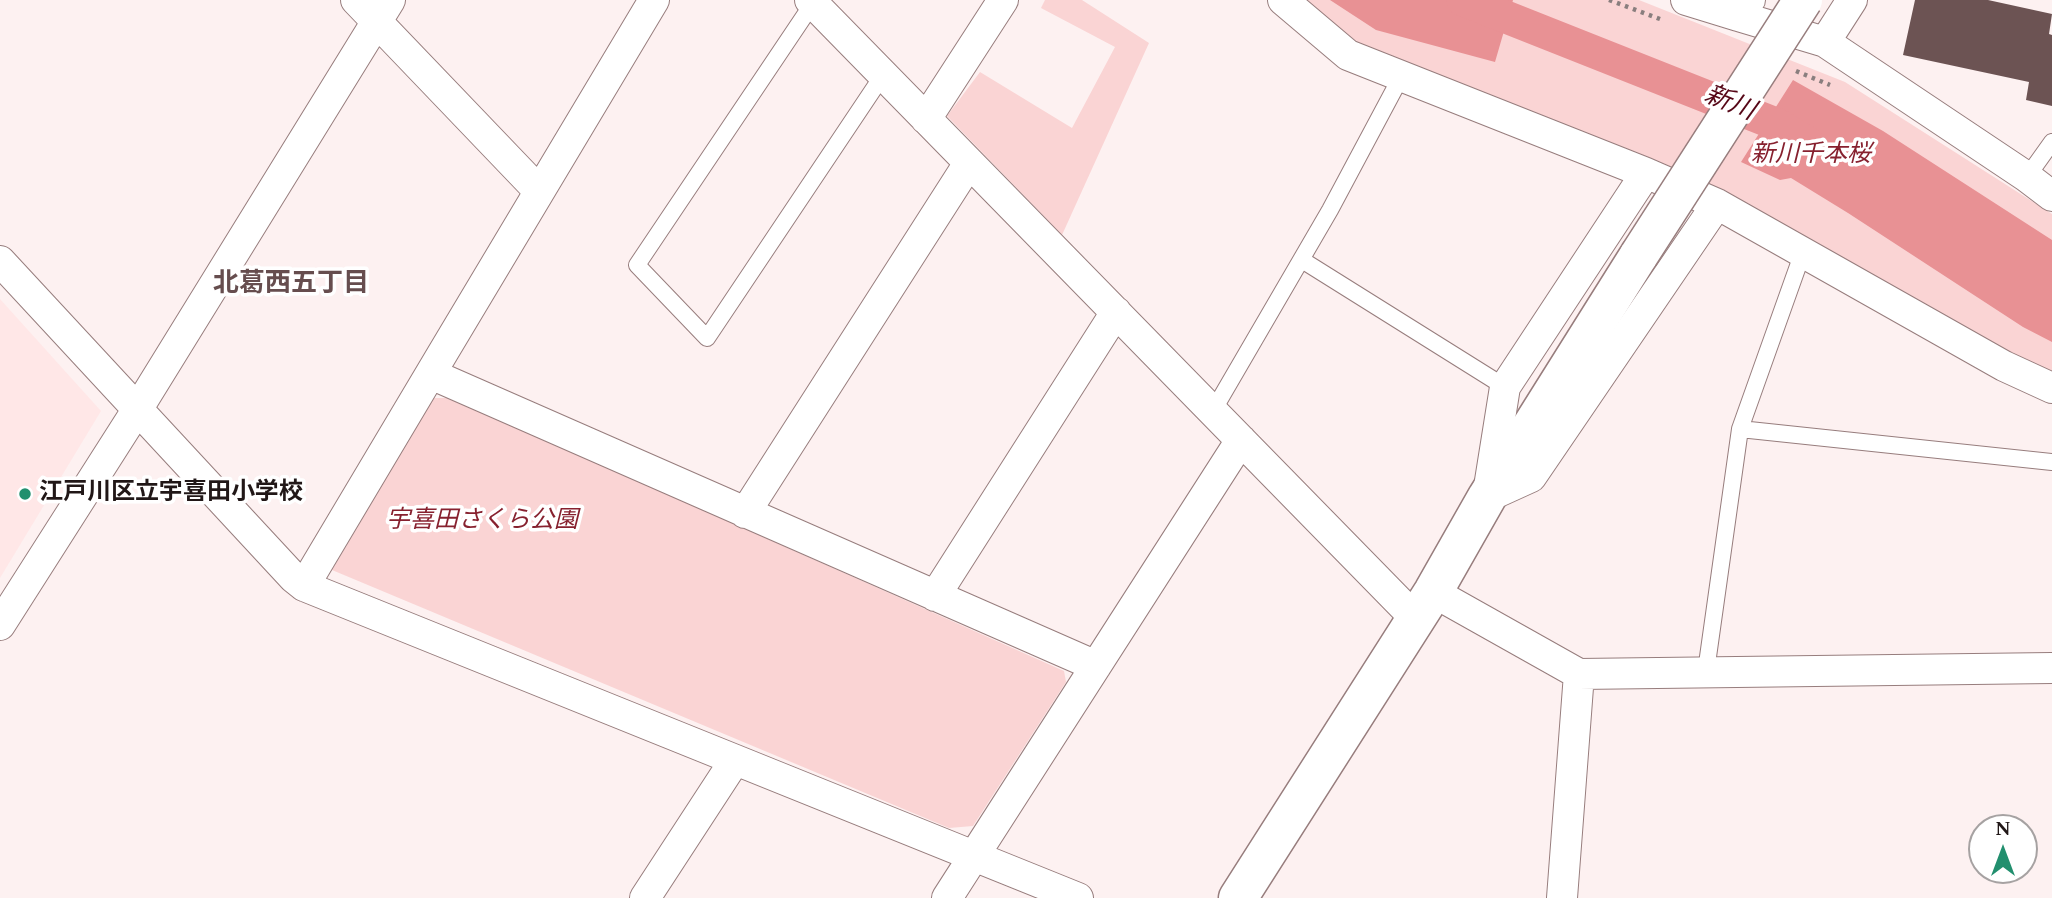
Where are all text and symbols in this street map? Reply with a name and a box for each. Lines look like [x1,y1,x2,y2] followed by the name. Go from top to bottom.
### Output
[1699,81,1759,129] water label: 新川
[1751,142,1871,170] park label: 新川千本桜
[213,270,369,302] district label: 北葛西五丁目
[39,480,303,508] place label: 江戸川区立宇喜田小学校
[17,486,33,502] marker: 江戸川区立宇喜田小学校
[386,508,578,536] park label: 宇喜田さくら公園
[1968,814,2038,884] north arrow
[1995,815,2011,844] text: N

